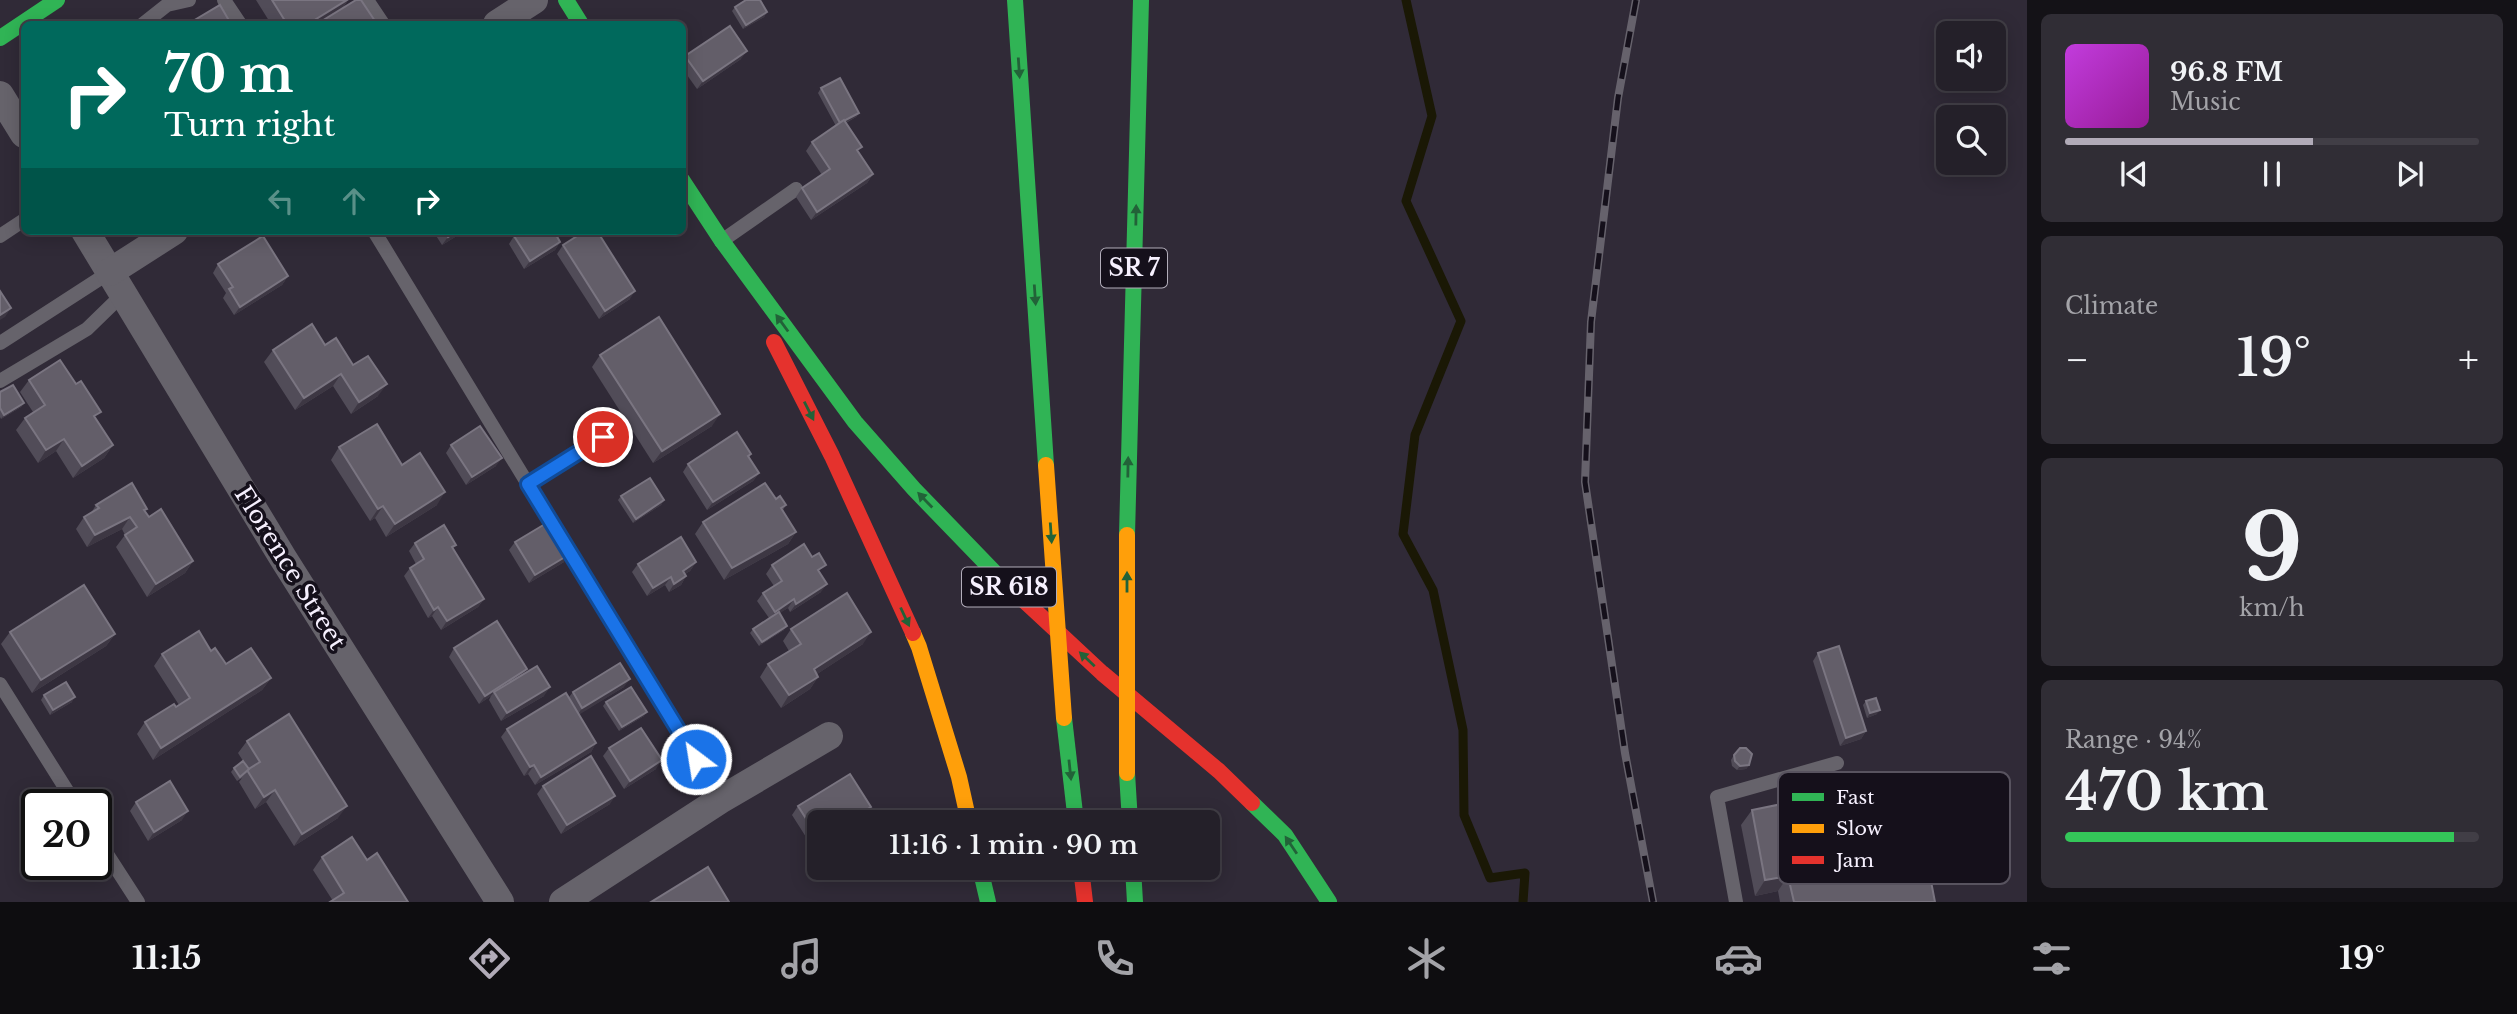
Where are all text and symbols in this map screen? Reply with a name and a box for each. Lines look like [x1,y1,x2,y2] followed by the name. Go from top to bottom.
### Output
[1936,21,2006,175] map controls
[1936,21,2006,91] button: sound
[164,44,294,105] text: 70 m
[49,49,140,140] icon: right
[2170,56,2283,88] text: 96.8 FM
[1014,57,1025,79] one-way arrow
[2170,88,2241,116] text: Music
[164,105,335,145] text: Turn right
[1936,105,2006,175] button: search
[2115,155,2153,193] icon: previous
[2253,155,2291,193] icon: pause
[2391,155,2429,193] icon: next
[262,182,300,220] icon: left
[335,182,373,220] icon: ahead
[408,182,446,220] icon: right
[1130,204,1142,226] one-way arrow
[1101,248,1167,288] road number: SR 7
[1030,284,1041,306] one-way arrow
[2065,292,2158,320] text: Climate
[776,314,790,332] one-way arrow
[2236,326,2311,390] text: 19°
[2065,336,2089,383] text: −
[2458,336,2479,383] text: +
[802,401,814,421] one-way arrow
[573,407,633,467] pin
[584,418,622,456] icon: arrive
[1122,456,1133,478] one-way arrow
[229,481,352,655] street label: Florence Street
[917,492,933,509] one-way arrow
[2241,492,2303,605] text: 9
[1046,522,1057,544] one-way arrow
[962,568,1056,607] road number: SR 618
[1121,571,1133,593] one-way arrow
[2239,594,2305,622] text: km/h
[900,606,911,627] one-way arrow
[1079,652,1096,668] one-way arrow
[659,722,733,796] position arrow
[2065,726,2202,754] text: Range · 94%
[1065,759,1076,781] one-way arrow
[2065,760,2268,824] text: 470 km
[1778,772,2010,884] legend
[1836,786,1875,809] text: Fast
[21,789,112,880] speed limit sign: 20
[1836,817,1883,840] text: Slow
[889,829,1138,861] text: 11:16 · 1 min · 90 m
[1285,835,1298,855] one-way arrow
[1833,849,1874,872] text: Jam
[465,934,514,983] icon: directions
[777,934,826,983] icon: music
[1090,934,1139,983] icon: phone
[1402,934,1451,983] icon: climate
[1714,934,1763,983] icon: car
[2027,934,2076,983] icon: filters
[132,938,202,978] text: 11:15
[2339,938,2385,978] text: 19°

